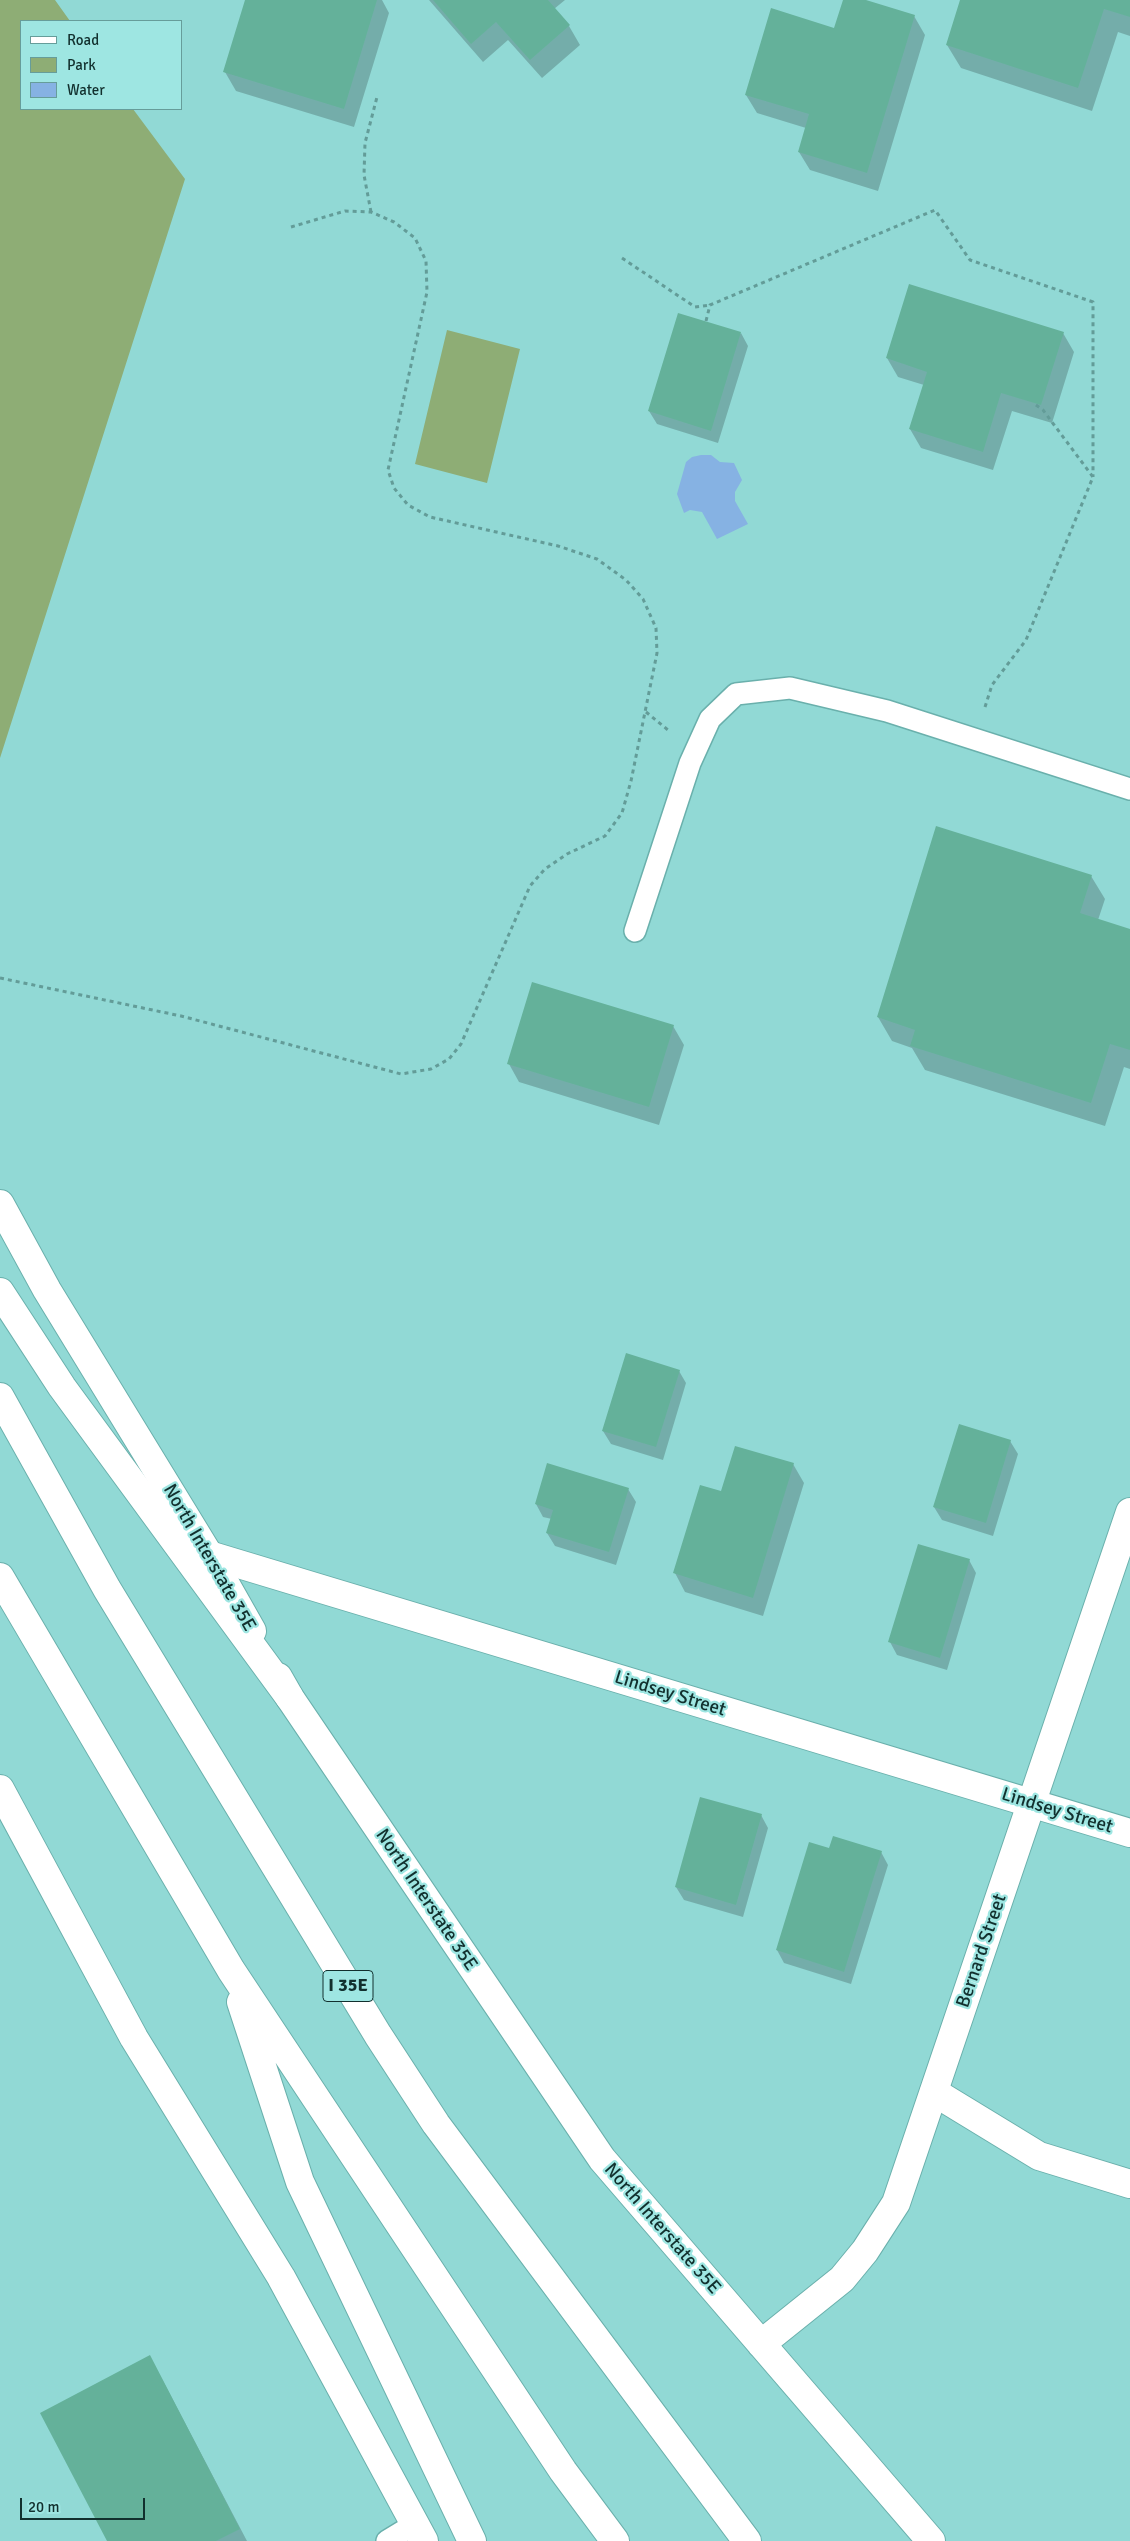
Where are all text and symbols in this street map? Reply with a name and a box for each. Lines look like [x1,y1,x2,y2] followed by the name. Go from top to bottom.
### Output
[20,20,182,110] legend
[67,31,99,49] text: Road
[67,56,96,74] text: Park
[67,81,105,99] text: Water
[158,1480,260,1636] street label: North Interstate 35E
[612,1666,728,1722] street label: Lindsey Street
[999,1783,1115,1839] street label: Lindsey Street
[370,1825,482,1975] street label: North Interstate 35E
[952,1891,1012,2011] street label: Bernard Street
[323,1970,373,2002] road number: I 35E
[599,2159,725,2299] street label: North Interstate 35E
[22,2488,148,2520] scale bar
[28,2498,59,2516] text: 20 m

